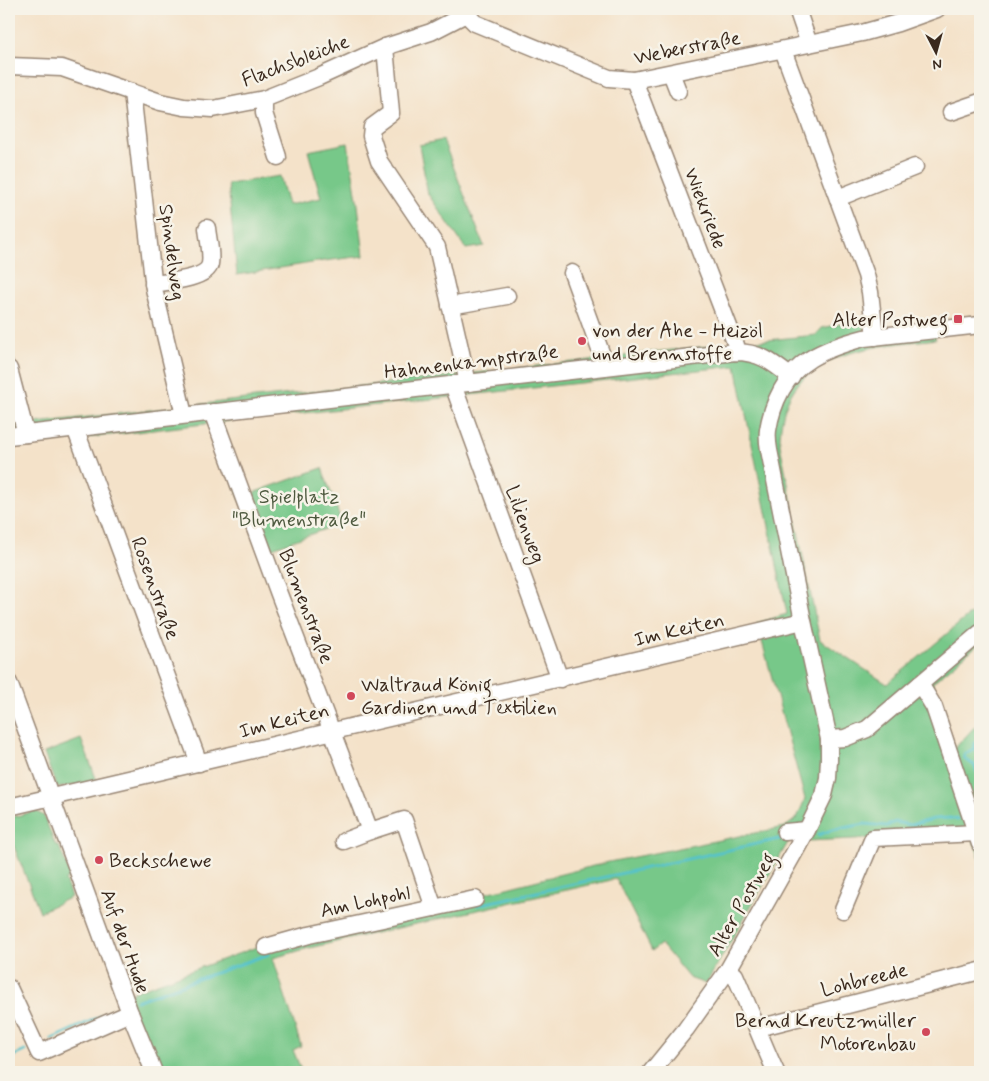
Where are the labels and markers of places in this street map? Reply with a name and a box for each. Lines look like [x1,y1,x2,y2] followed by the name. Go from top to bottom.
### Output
[832,307,948,336] place label: Alter Postweg
[952,313,964,325] marker: Alter Postweg
[592,318,763,368] place label: von der Ahe - Heizöl und Brennstoffe
[576,335,588,347] marker: von der Ahe - Heizöl und Brennstoffe
[361,672,557,722] place label: Waltraud König Gardinen und Textilien
[345,690,357,702] marker: Waltraud König Gardinen und Textilien
[109,848,212,875] place label: Beckschewe
[93,854,105,866] marker: Beckschewe
[735,1008,917,1058] place label: Bernd Kreutzmüller Motorenbau
[920,1026,932,1038] marker: Bernd Kreutzmüller Motorenbau

